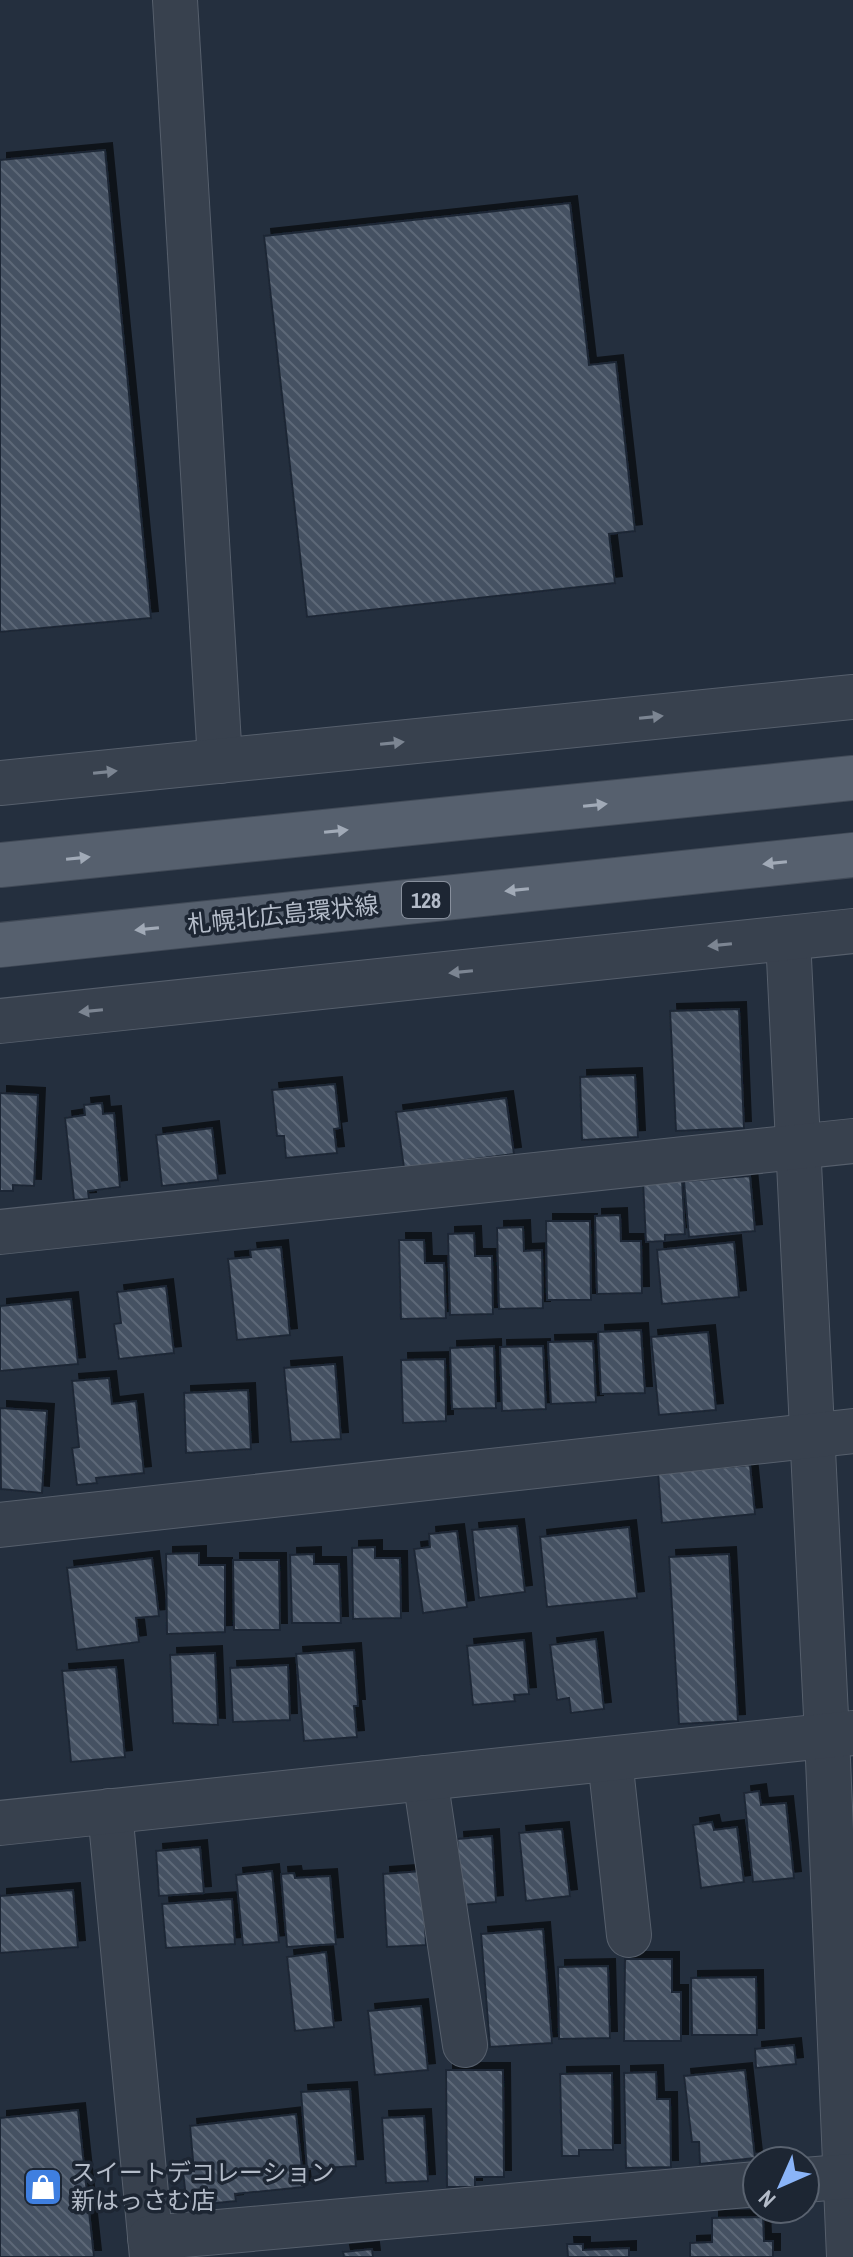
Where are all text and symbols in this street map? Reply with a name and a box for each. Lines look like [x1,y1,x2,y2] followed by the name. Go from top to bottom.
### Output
[639,710,664,723] one-way arrow
[380,737,405,750] one-way arrow
[93,766,118,779] one-way arrow
[583,798,608,811] one-way arrow
[324,825,349,838] one-way arrow
[66,851,91,864] one-way arrow
[763,856,788,869] one-way arrow
[402,882,450,918] road number: 128
[504,884,529,897] one-way arrow
[186,888,380,940] street label: 札幌北広島環状線
[134,923,159,936] one-way arrow
[707,938,732,951] one-way arrow
[448,966,473,979] one-way arrow
[78,1005,103,1018] one-way arrow
[741,2145,821,2225] north arrow
[71,2156,335,2216] place label: スイートデコレーション 新はっさむ店
[22,2166,64,2208] shop icon: スイートデコレーション 新はっさむ店
[752,2184,782,2214] text: N

